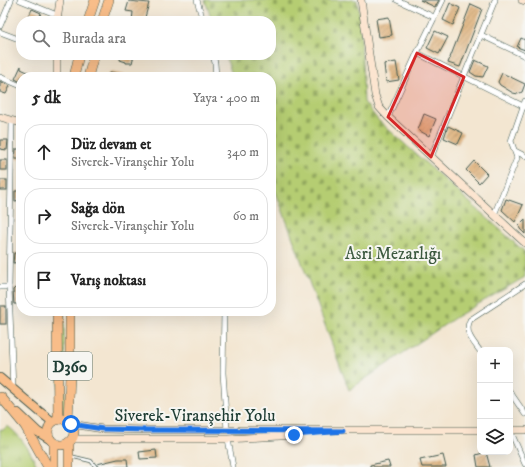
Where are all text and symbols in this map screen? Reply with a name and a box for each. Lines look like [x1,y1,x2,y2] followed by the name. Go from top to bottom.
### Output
[16,16,276,60] search box
[30,27,52,49] icon: search
[62,29,126,48] text: Burada ara
[32,87,61,109] text: 5 dk
[193,90,260,106] text: Yaya · 400 m
[71,135,151,154] text: Düz devam et
[33,141,55,163] icon: ahead
[227,144,259,160] text: 340 m
[71,154,194,170] text: Siverek-Viranşehir Yolu
[71,199,125,218] text: Sağa dön
[33,205,55,227] icon: right
[233,208,259,224] text: 60 m
[71,218,194,234] text: Siverek-Viranşehir Yolu
[345,243,441,265] park label: Asri Mezarlığı
[33,269,55,291] icon: arrive
[71,271,146,290] text: Varış noktası
[477,347,513,455] map controls
[477,347,513,383] button: +
[48,352,92,380] road number: D360
[477,383,513,419] button: −
[114,405,276,427] street label: Siverek-Viranşehir Yolu
[62,415,80,433] route start
[477,419,513,455] button: layers
[285,426,303,444] route end

